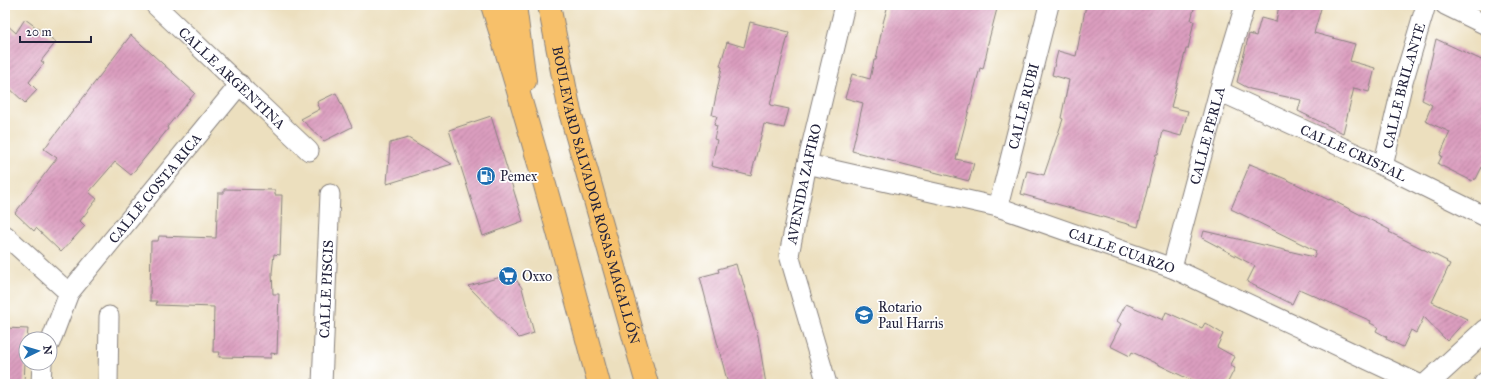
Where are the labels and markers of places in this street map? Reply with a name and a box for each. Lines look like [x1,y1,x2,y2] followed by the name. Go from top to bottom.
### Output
[475,165,497,187] fuel station icon: Pemex
[500,168,538,185] place label: Pemex
[497,265,519,287] supermarket icon: Oxxo
[522,268,552,285] place label: Oxxo
[878,299,943,332] place label: Rotario Paul Harris
[853,304,875,326] school or university icon: Rotario Paul Harris

